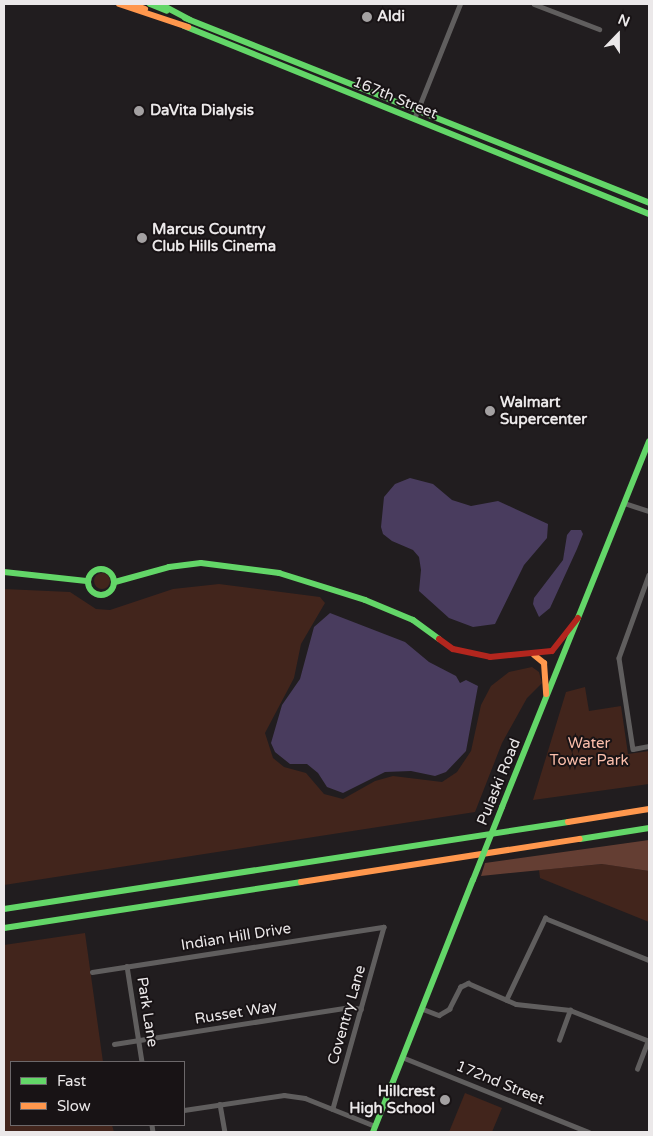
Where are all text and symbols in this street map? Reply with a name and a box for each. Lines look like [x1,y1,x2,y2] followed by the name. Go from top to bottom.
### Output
[377,8,405,26] place label: Aldi
[593,10,643,60] north arrow
[361,11,373,23] marker: Aldi
[615,11,632,31] text: N
[350,73,440,123] street label: 167th Street
[150,102,254,120] place label: DaVita Dialysis
[132,104,146,118] marker: DaVita Dialysis
[152,220,276,255] place label: Marcus Country Club Hills Cinema
[136,232,148,244] marker: Marcus Country Club Hills Cinema
[500,393,587,428] place label: Walmart Supercenter
[484,405,496,417] marker: Walmart Supercenter
[549,734,629,769] park label: Water Tower Park
[473,736,525,828] street label: Pulaski Road
[180,919,292,955] street label: Indian Hill Drive
[324,963,370,1067] street label: Coventry Lane
[133,976,161,1048] street label: Park Lane
[193,998,279,1028] street label: Russet Way
[453,1057,547,1109] street label: 172nd Street
[10,1061,185,1126] legend
[57,1072,86,1090] text: Fast
[349,1082,435,1117] place label: Hillcrest High School
[439,1094,451,1106] marker: Hillcrest High School
[57,1097,91,1115] text: Slow

